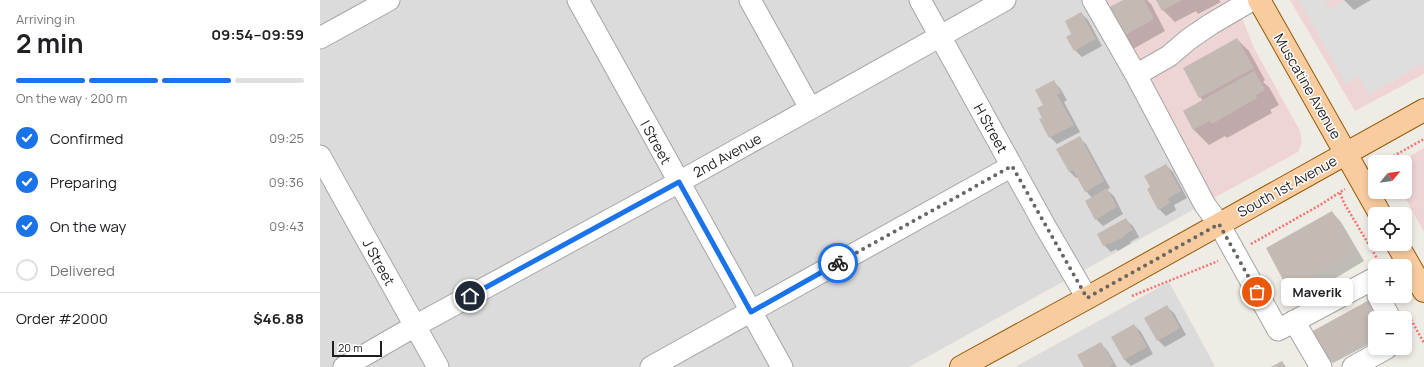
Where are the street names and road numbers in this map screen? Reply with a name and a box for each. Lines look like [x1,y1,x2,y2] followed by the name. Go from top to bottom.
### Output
[1270,30,1346,142] street label: Muscatine Avenue
[970,100,1012,156] street label: H Street
[636,117,676,168] street label: I Street
[689,128,765,182] street label: 2nd Avenue
[1234,151,1340,221] street label: South 1st Avenue
[358,235,400,289] street label: J Street

